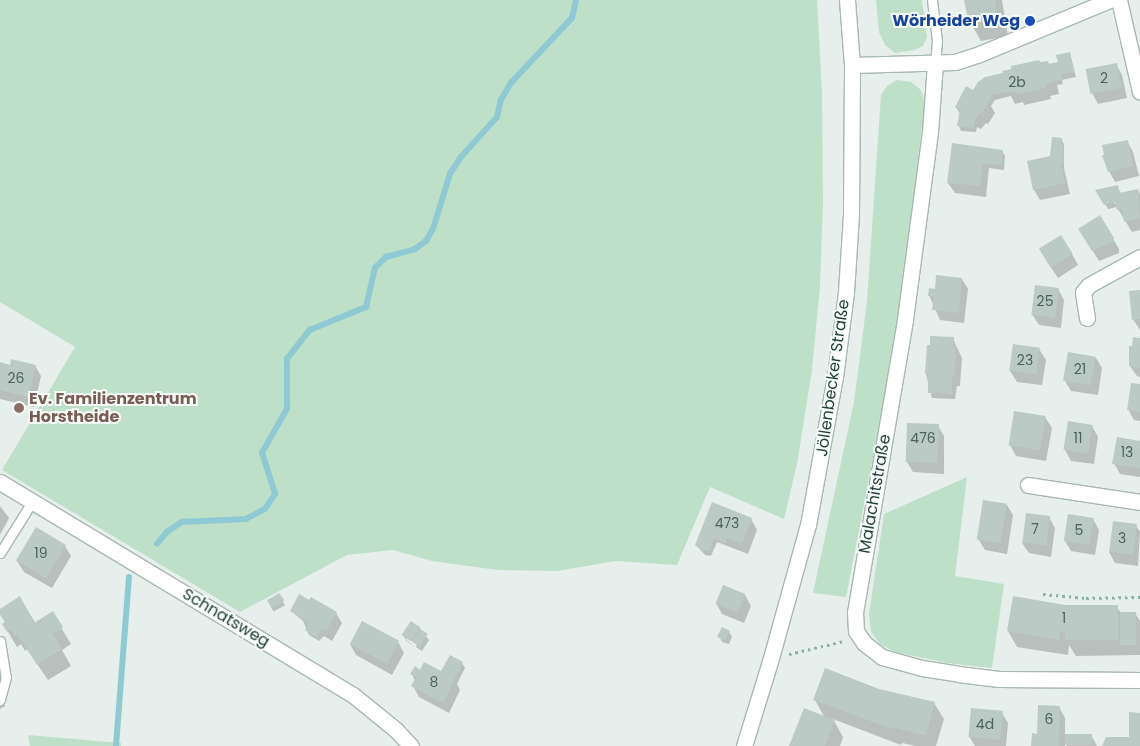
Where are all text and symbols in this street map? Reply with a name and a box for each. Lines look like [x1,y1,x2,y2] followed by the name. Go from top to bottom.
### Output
[892,11,1020,31] place label: Wörheider Weg
[1024,15,1036,27] marker: Wörheider Weg
[1100,70,1108,86] house number: 2
[1008,74,1026,90] house number: 2b
[1037,293,1053,309] house number: 25
[812,298,854,458] street label: Jöllenbecker Straße
[1017,352,1033,368] house number: 23
[1074,361,1086,377] house number: 21
[8,370,24,386] house number: 26
[29,389,197,427] place label: Ev. Familienzentrum Horstheide
[13,402,25,414] marker: Ev. Familienzentrum Horstheide
[910,430,936,446] house number: 476
[1074,430,1082,446] house number: 11
[855,433,895,555] street label: Malachitstraße
[1121,444,1133,460] house number: 13
[715,515,739,531] house number: 473
[1031,521,1039,537] house number: 7
[1075,522,1083,538] house number: 5
[1118,530,1126,546] house number: 3
[34,545,48,561] house number: 19
[179,584,273,652] street label: Schnatsweg
[1062,610,1066,626] house number: 1
[430,674,438,690] house number: 8
[1045,711,1053,727] house number: 6
[976,716,994,732] house number: 4d

